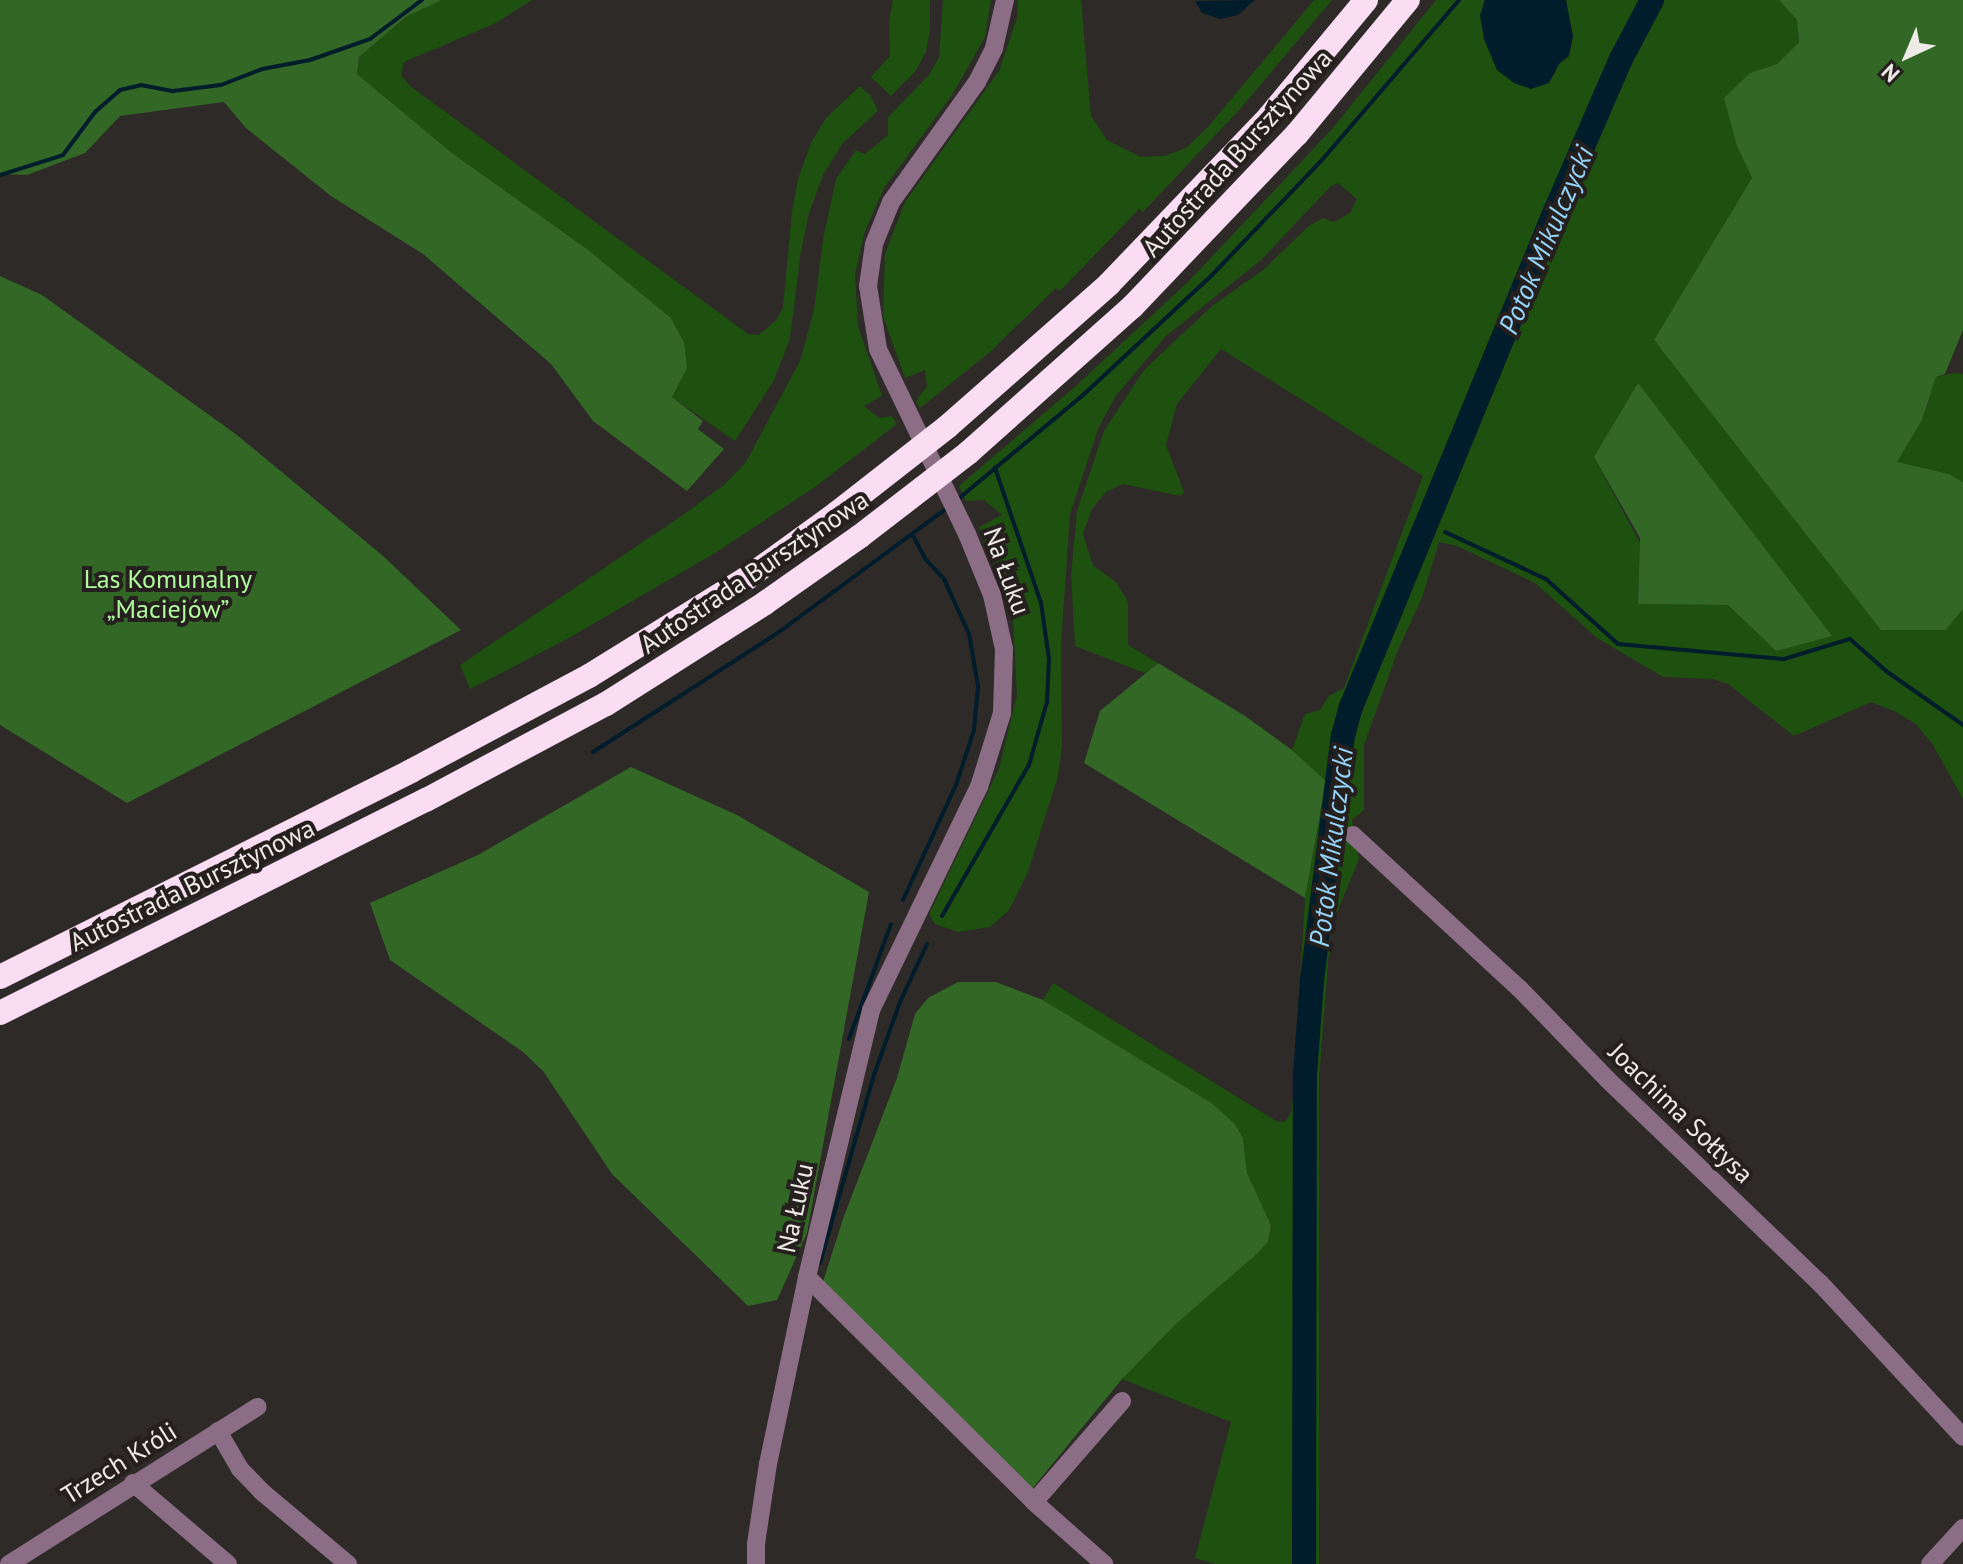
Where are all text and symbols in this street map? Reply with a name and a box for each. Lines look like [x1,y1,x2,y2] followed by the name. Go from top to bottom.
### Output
[1867,16,1947,96] north arrow
[1136,43,1338,263] street label: Autostrada Bursztynowa
[1875,58,1905,88] text: N
[1491,141,1601,339] water label: Potok Mikulczycki
[634,484,874,660] street label: Autostrada Bursztynowa
[977,523,1037,619] street label: Na Łuku
[84,563,252,624] park label: Las Komunalny „Maciejów”
[1302,745,1360,949] water label: Potok Mikulczycki
[65,812,319,958] street label: Autostrada Bursztynowa
[1602,1036,1760,1190] street label: Joachima Sołtysa
[770,1160,820,1256] street label: Na Łuku
[56,1415,182,1511] street label: Trzech Króli

